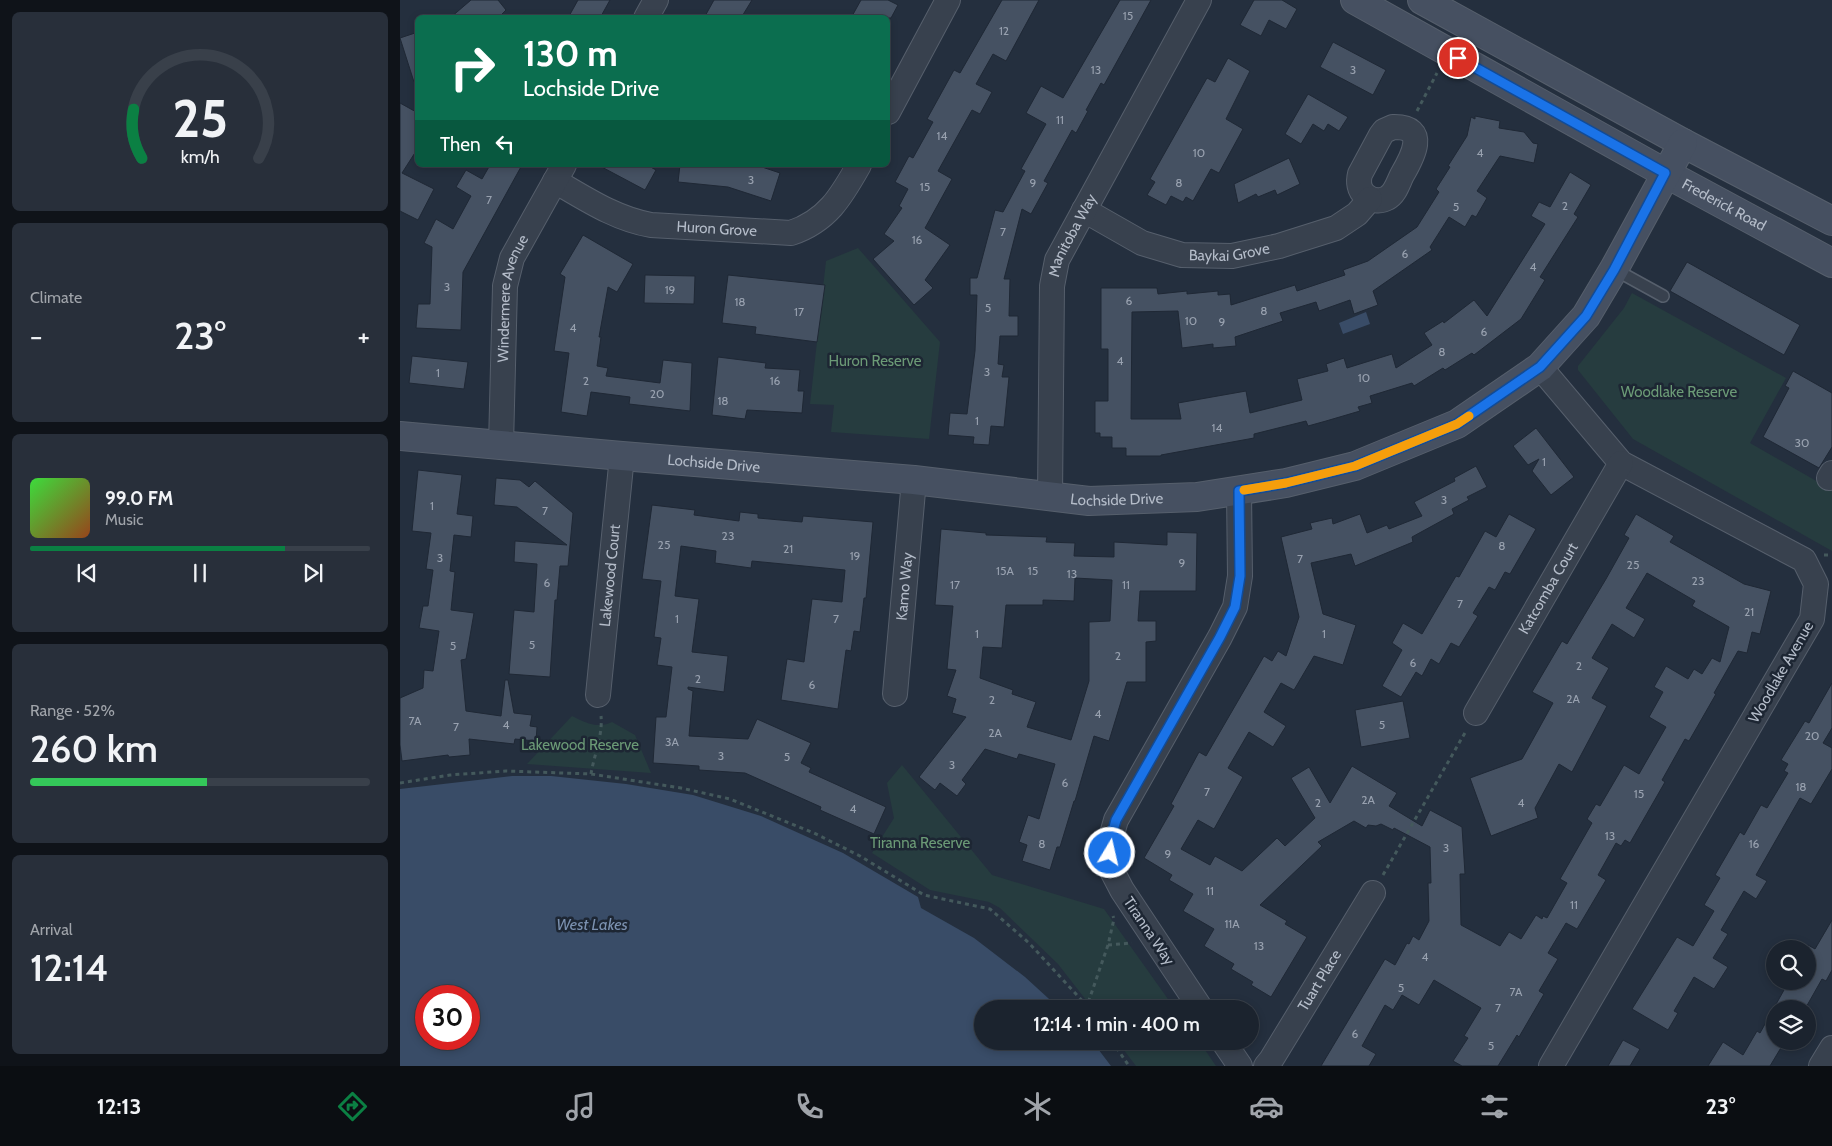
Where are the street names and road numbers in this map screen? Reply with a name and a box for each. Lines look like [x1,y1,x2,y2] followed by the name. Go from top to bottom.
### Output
[1679,175,1769,235] street label: Frederick Road
[1045,190,1101,278] street label: Manitoba Way
[676,217,758,240] street label: Huron Grove
[494,231,532,363] street label: Windermere Avenue
[1189,239,1272,265] street label: Baykai Grove
[667,451,761,476] street label: Lochside Drive
[1069,489,1164,510] street label: Lochside Drive
[596,524,624,628] street label: Lakewood Court
[1515,540,1582,637] street label: Katcomba Court
[893,551,917,621] street label: Kamo Way
[1745,618,1817,726] street label: Woodlake Avenue
[1120,894,1179,969] street label: Tiranna Way
[1294,946,1345,1014] street label: Tuart Place

